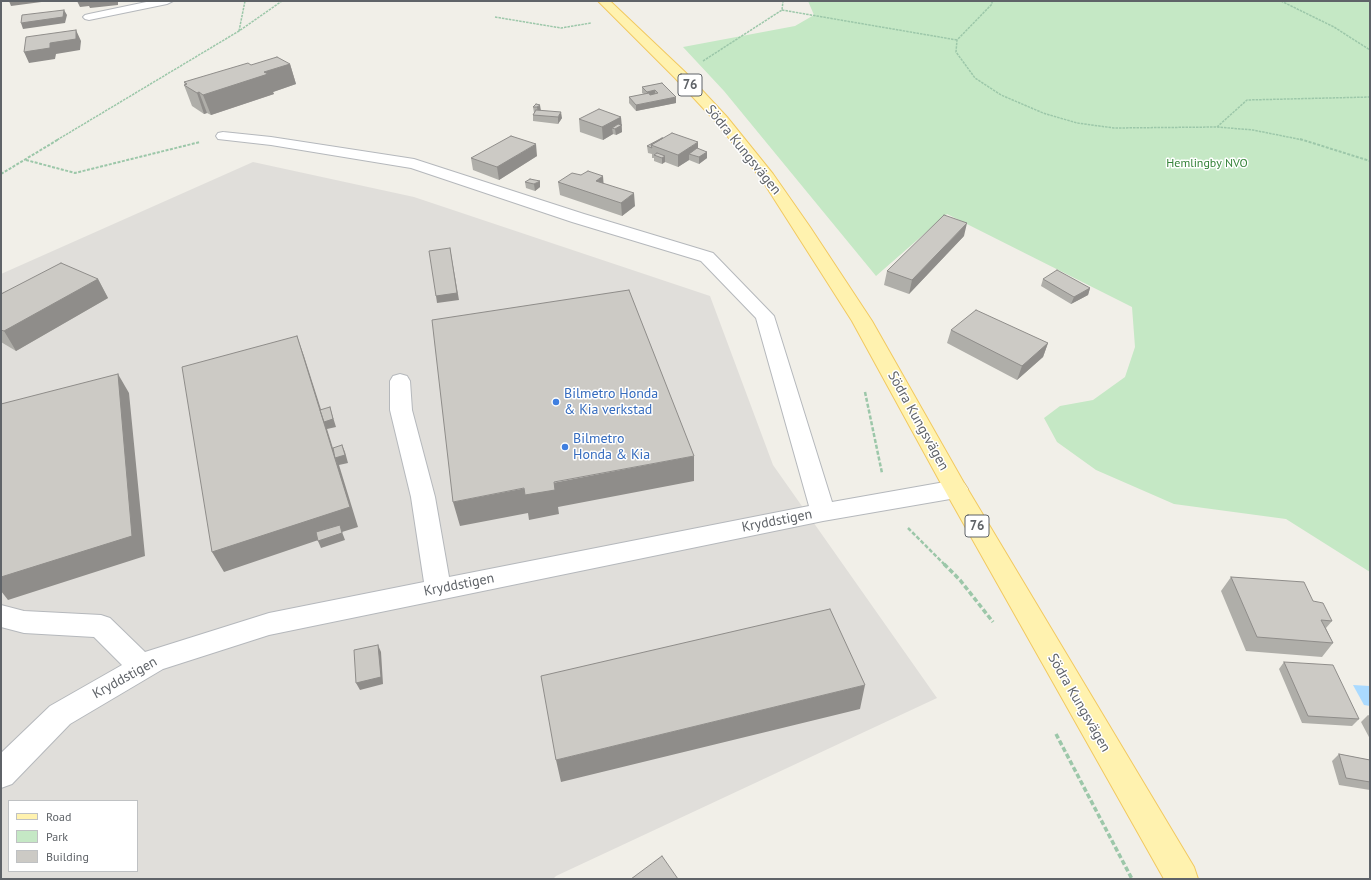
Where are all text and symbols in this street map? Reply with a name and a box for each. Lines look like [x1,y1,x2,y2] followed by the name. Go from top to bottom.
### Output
[678,74,702,96] road number: 76
[702,102,784,198] street label: Södra Kungsvägen
[1166,157,1248,171] park label: Hemlingby NVO
[884,369,952,473] street label: Södra Kungsvägen
[564,386,658,418] place label: Bilmetro Honda & Kia verkstad
[551,397,561,407] marker: Bilmetro Honda & Kia verkstad
[573,431,650,464] place label: Bilmetro Honda & Kia
[560,442,570,452] marker: Bilmetro Honda & Kia
[740,506,814,536] street label: Kryddstigen
[965,515,989,537] road number: 76
[422,570,496,600] street label: Kryddstigen
[1044,651,1114,755] street label: Södra Kungsvägen
[90,653,160,703] street label: Kryddstigen
[8,800,138,872] legend
[46,809,71,824] text: Road
[46,829,68,844] text: Park
[46,849,89,864] text: Building

